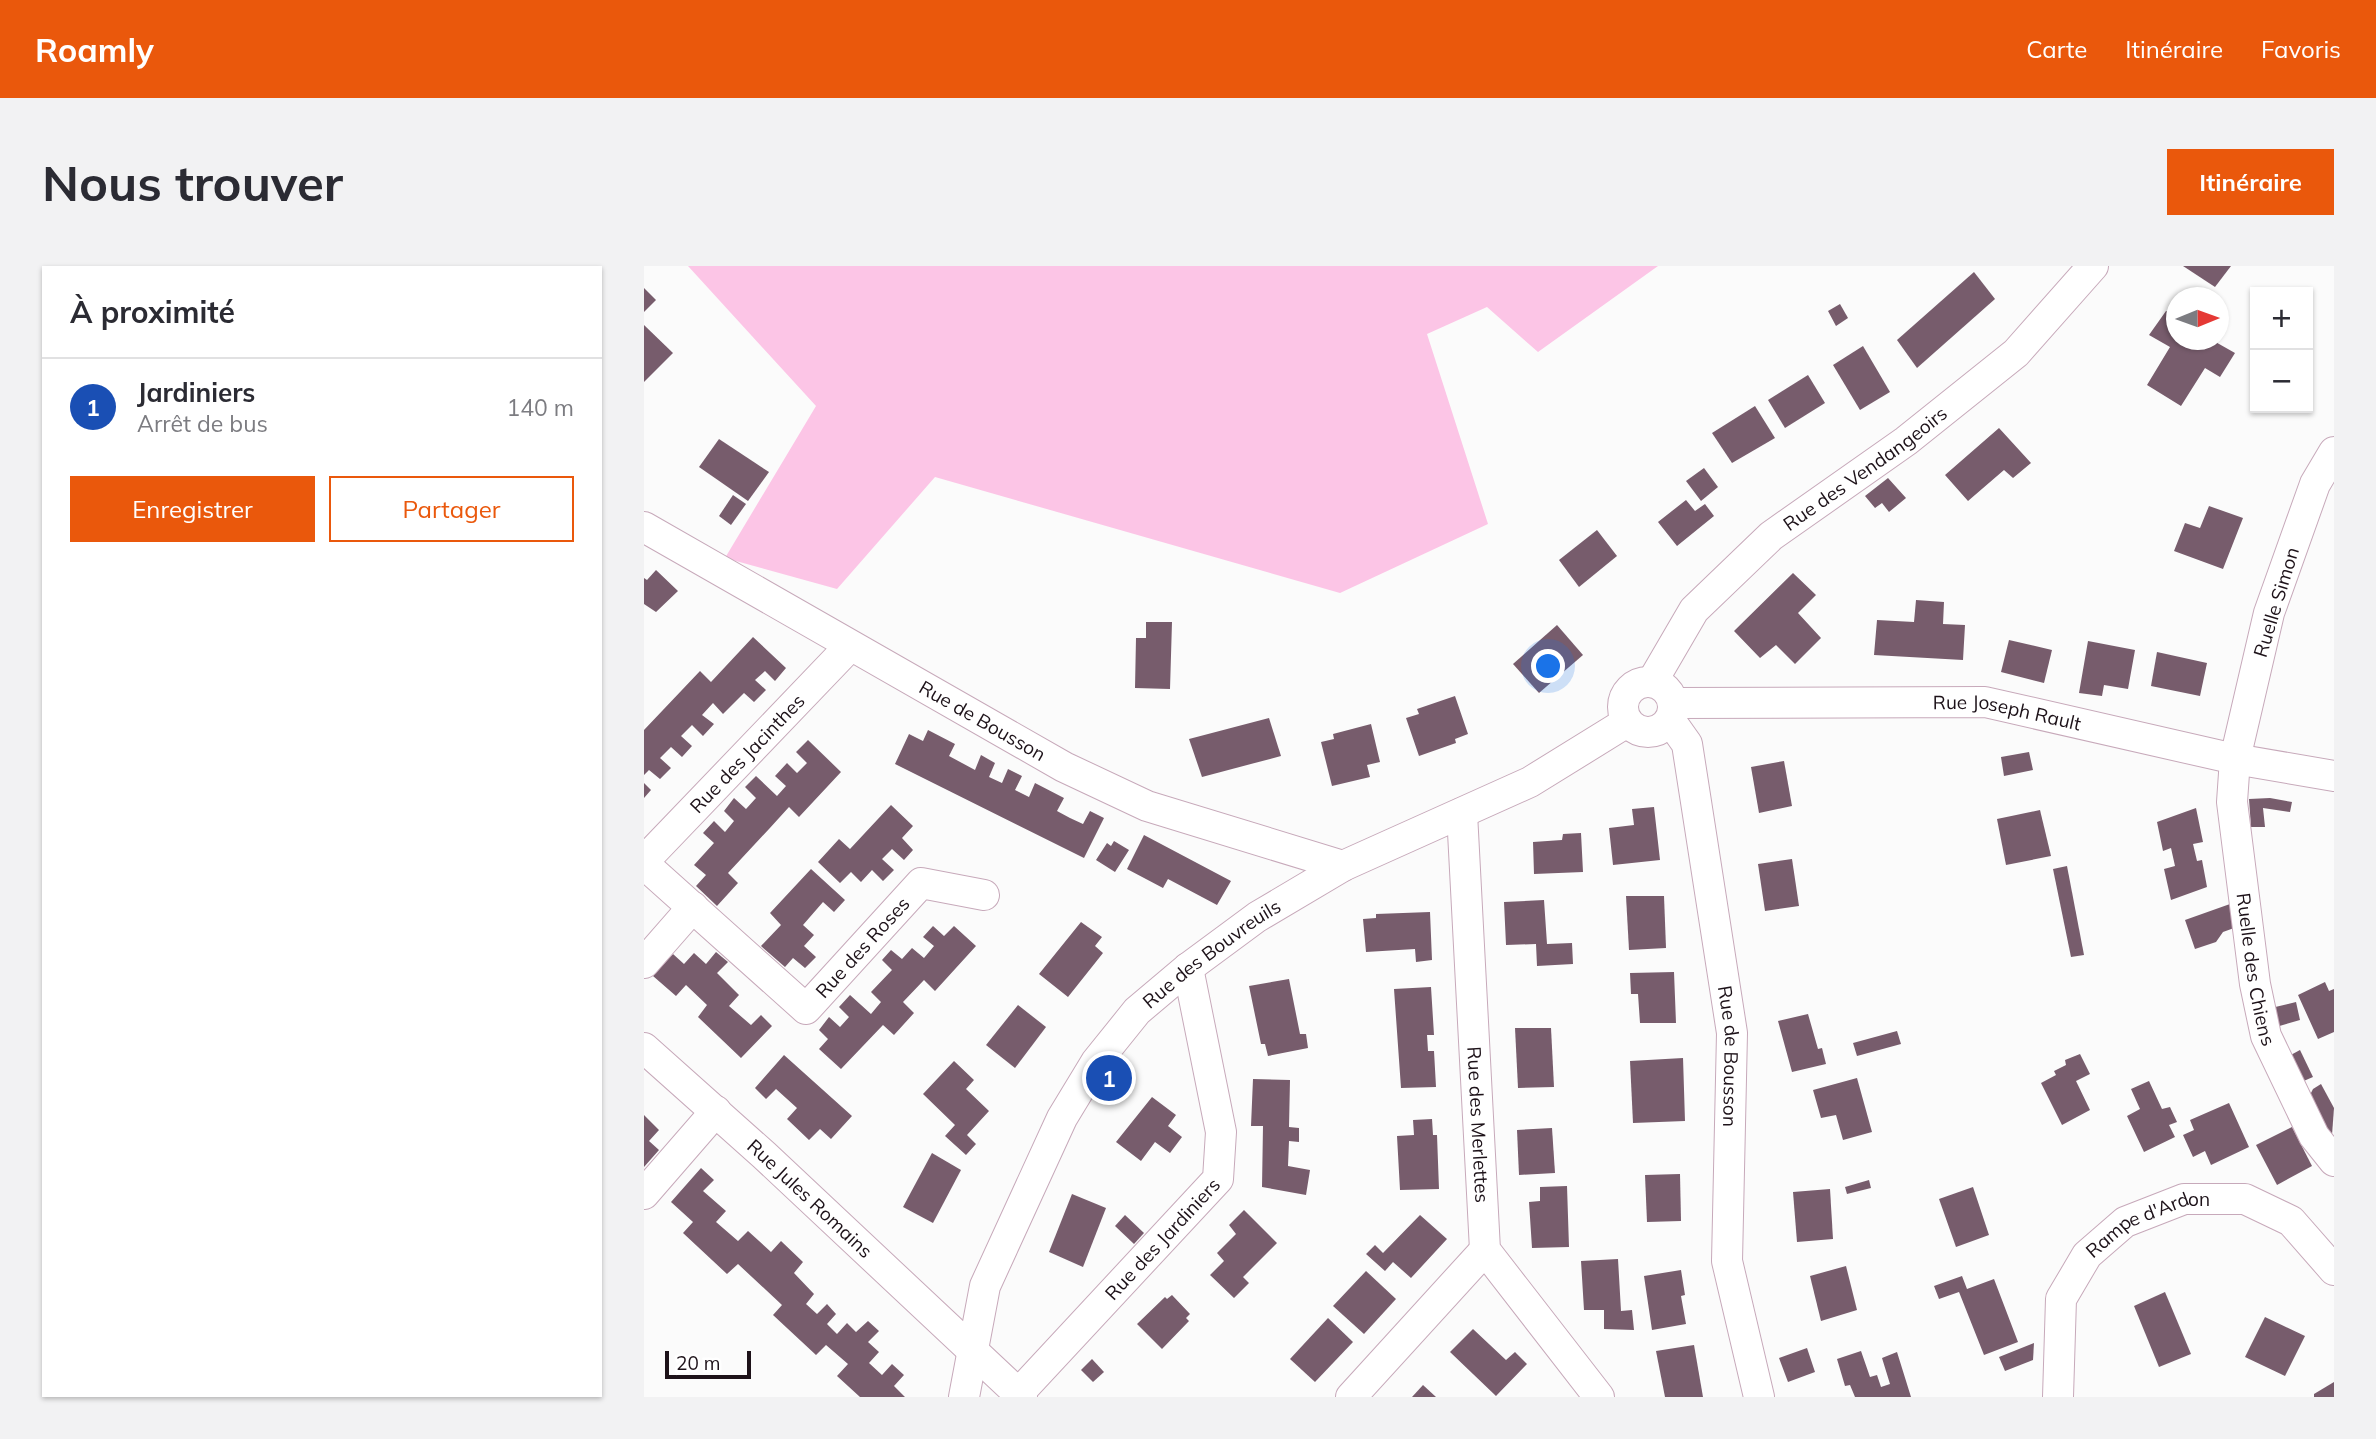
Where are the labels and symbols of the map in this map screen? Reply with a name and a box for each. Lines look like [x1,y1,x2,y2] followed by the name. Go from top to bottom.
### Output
[2166,287,2229,350] north arrow
[1778,401,1952,536] street label: Rue des Vendangeoirs
[2248,544,2304,660] street label: Ruelle Simon
[1531,649,1565,683] your location
[915,675,1050,766] street label: Rue de Bousson
[684,689,810,818] street label: Rue des Jacinthes
[1933,690,2084,736] street label: Rue Joseph Rault
[2232,891,2281,1050] street label: Ruelle des Chiens
[810,892,915,1003] street label: Rue des Roses
[1137,894,1285,1013] street label: Rue des Bouvreuils
[1713,984,1744,1127] street label: Rue de Bousson
[1462,1046,1495,1203] street label: Rue des Merlettes
[1086,1052,1132,1104] pin: 1
[742,1134,878,1263] street label: Rue Jules Romains
[1100,1173,1225,1305] street label: Rue des Jardiniers
[2081,1186,2210,1263] street label: Rampe d'Ardon
[665,1348,751,1380] scale bar

